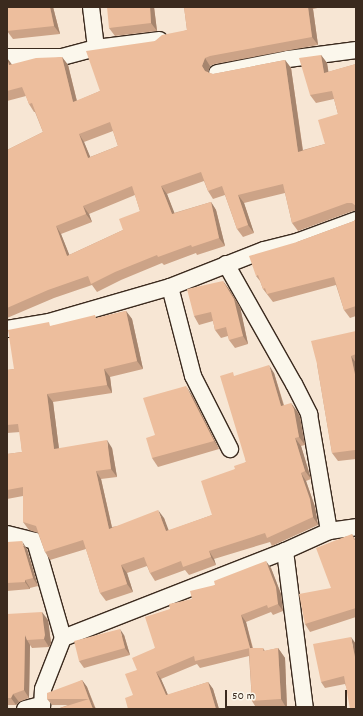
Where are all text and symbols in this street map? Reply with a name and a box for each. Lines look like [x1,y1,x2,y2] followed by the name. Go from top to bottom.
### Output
[227,682,349,708] scale bar
[232,688,255,705] text: 50 m

